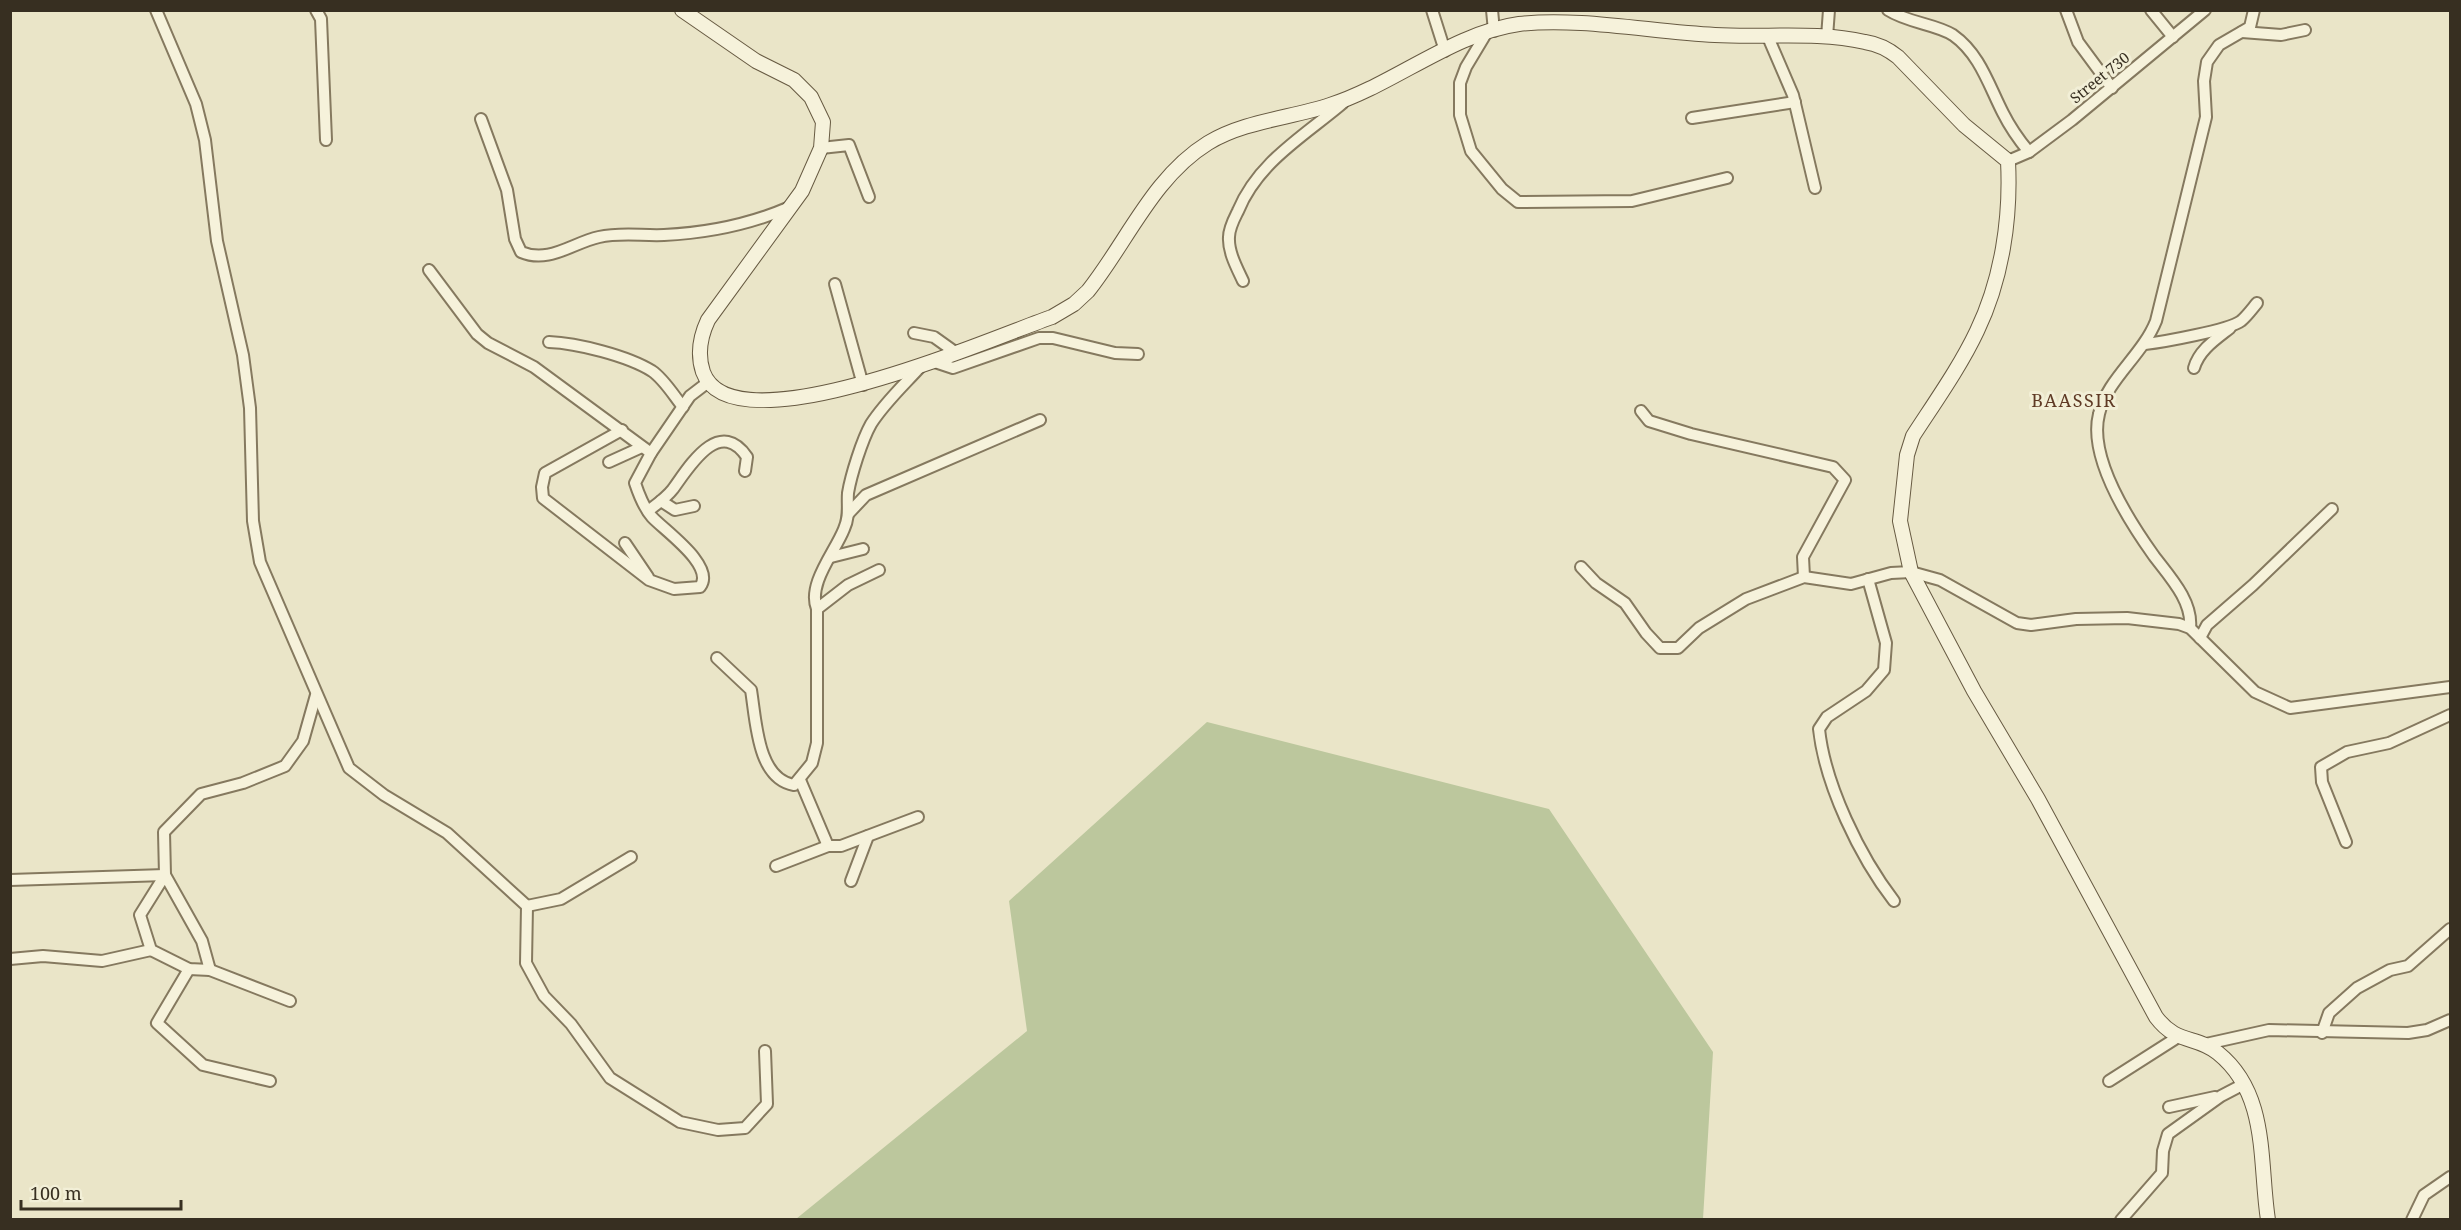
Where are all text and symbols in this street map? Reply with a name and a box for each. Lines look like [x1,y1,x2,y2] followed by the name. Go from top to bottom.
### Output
[2066,47,2133,107] street label: Street 730
[2031,388,2117,412] district label: BAASSIR
[21,1173,182,1211] scale bar
[30,1181,82,1205] text: 100 m

